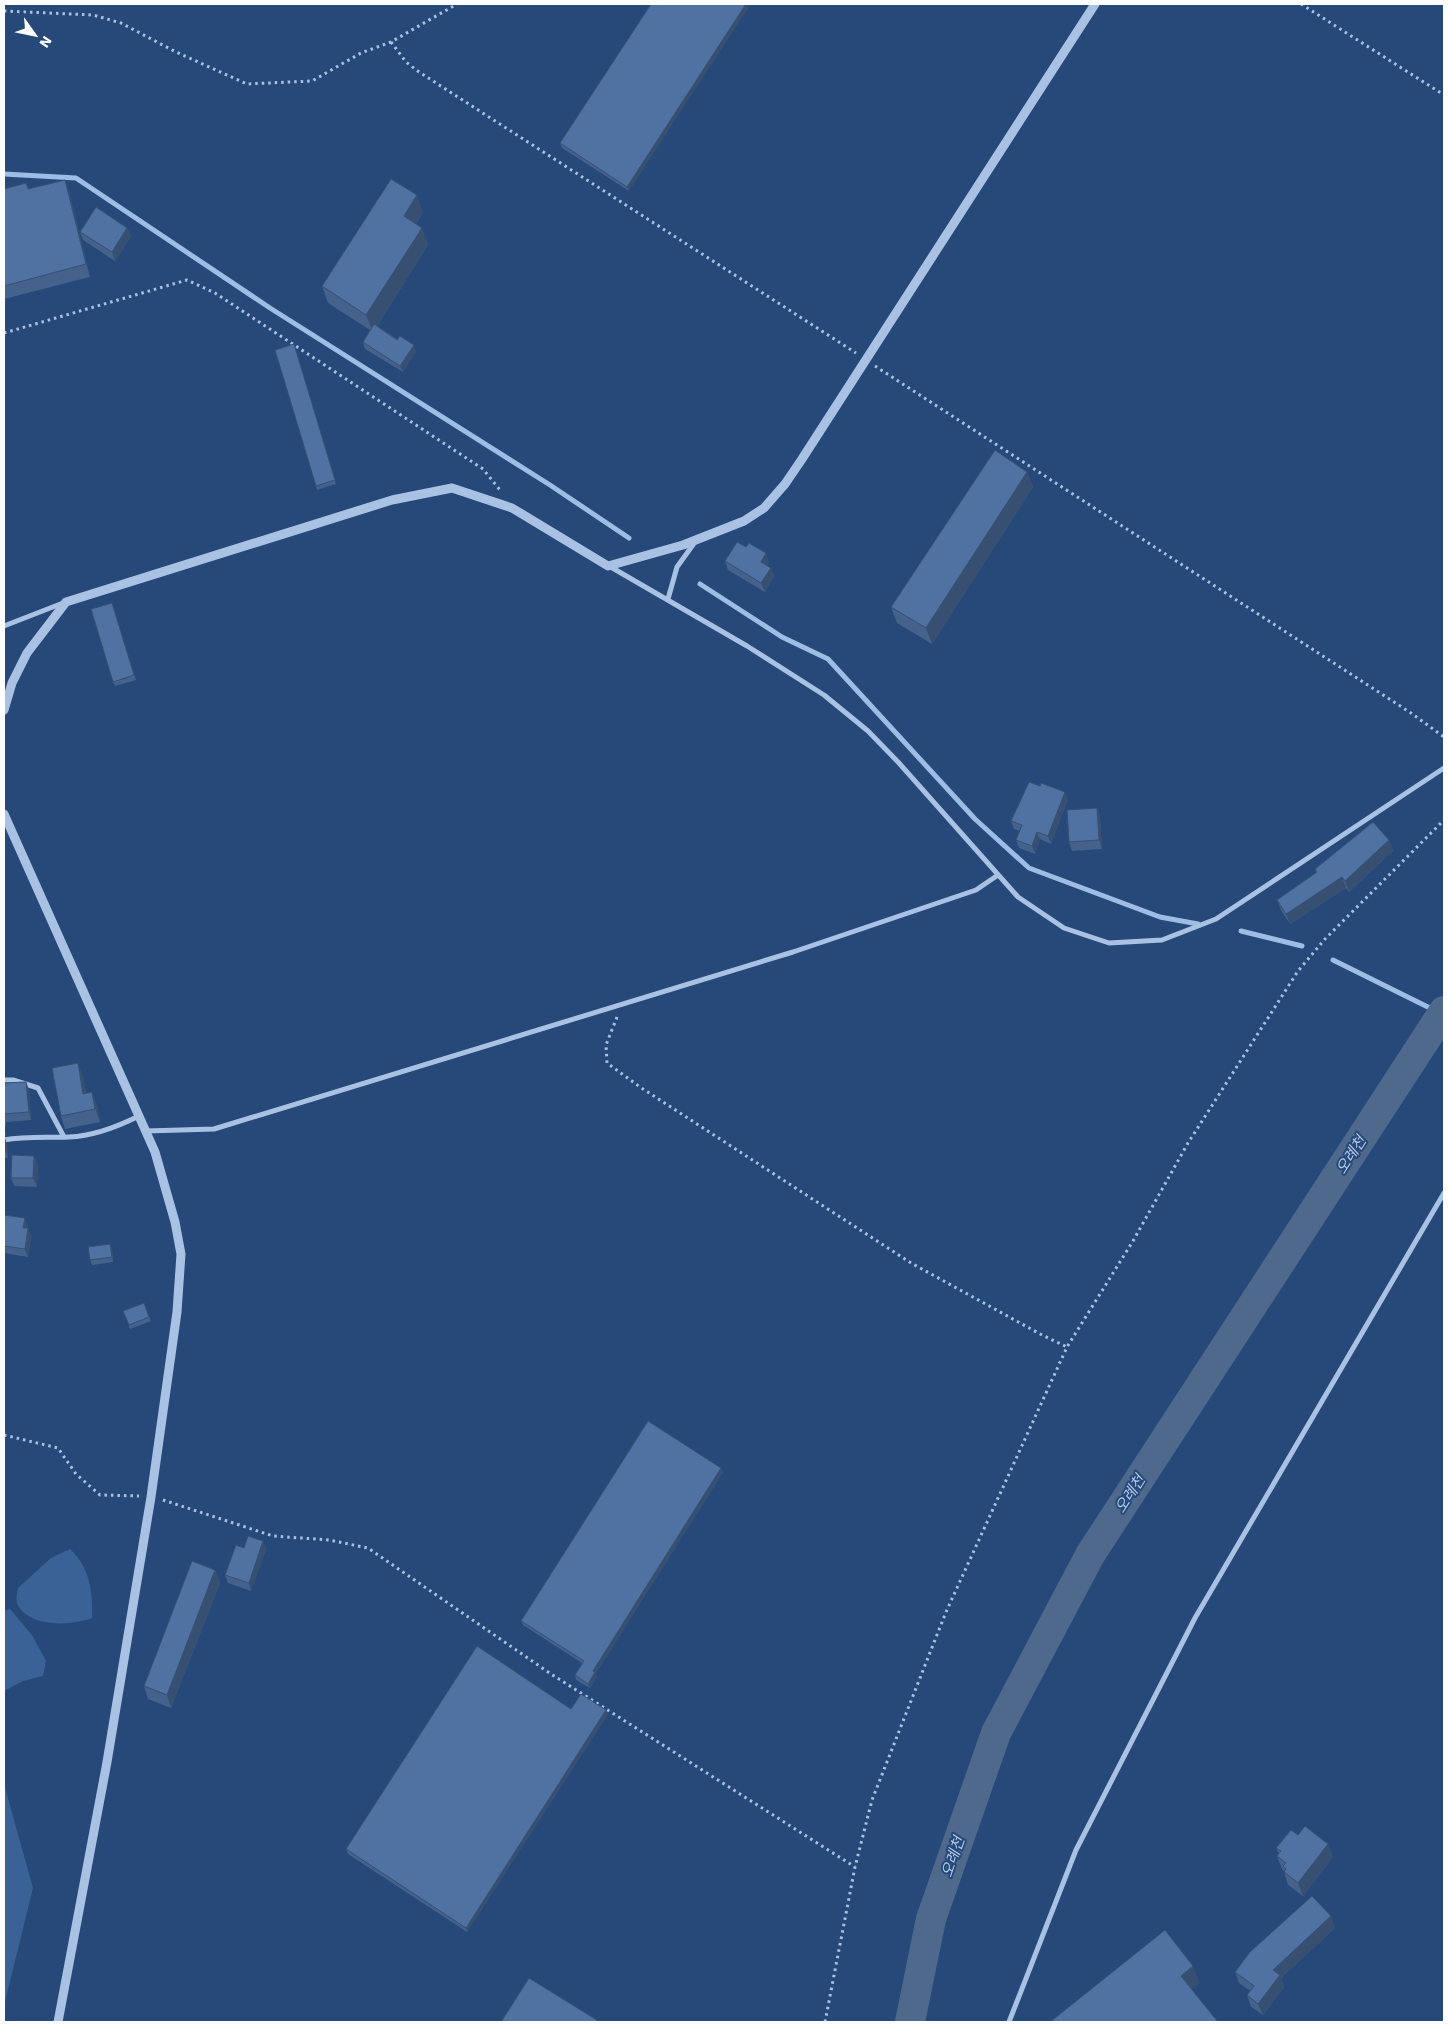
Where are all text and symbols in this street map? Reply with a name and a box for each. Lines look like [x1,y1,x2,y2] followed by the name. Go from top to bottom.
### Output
[10,10,60,60] north arrow
[36,33,55,51] text: N
[1332,1131,1371,1177] water label: 오례천
[1111,1470,1150,1516] water label: 오례천
[938,1832,969,1880] water label: 오례천

